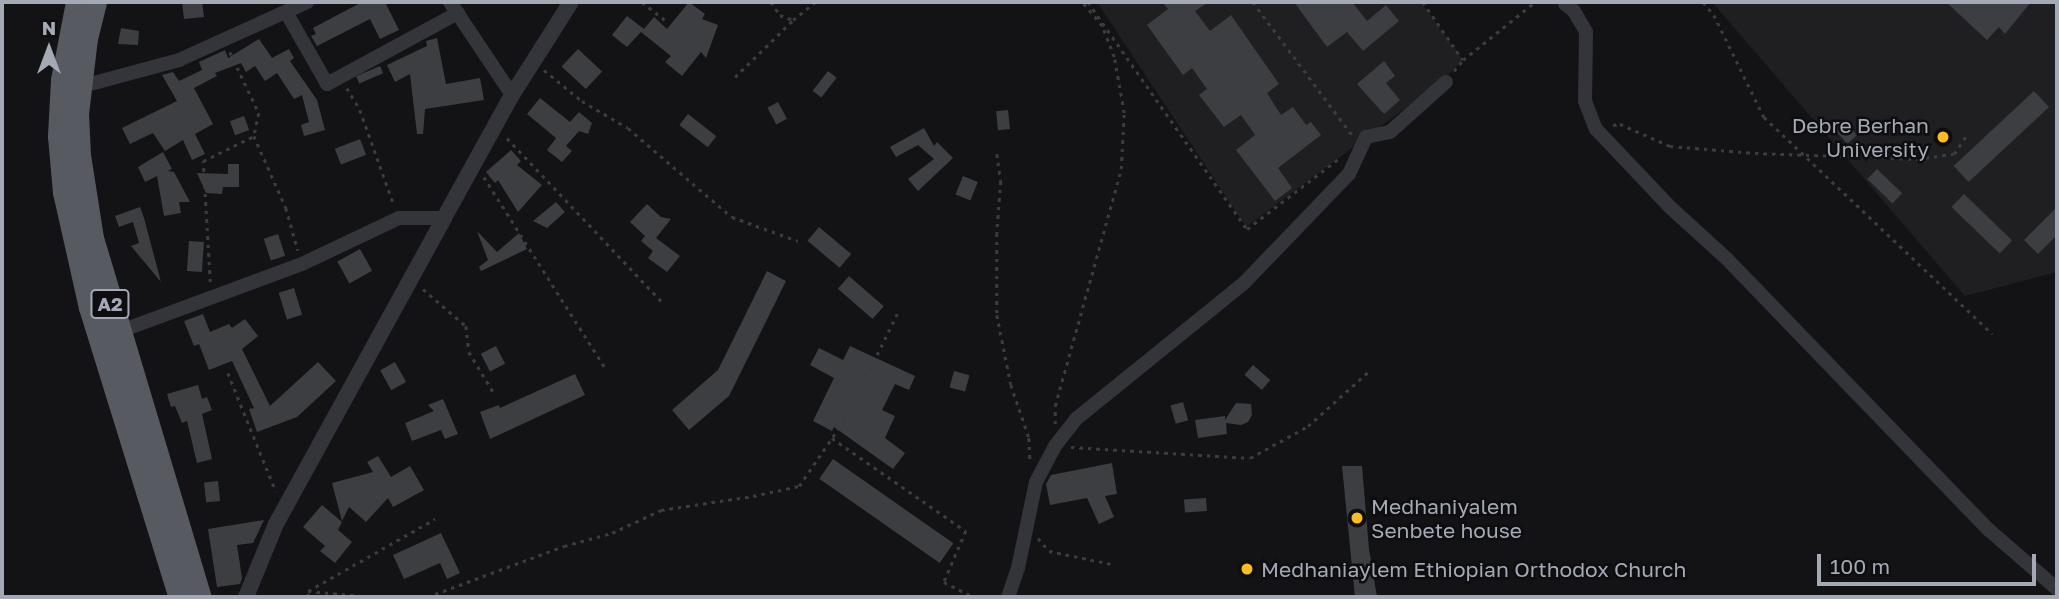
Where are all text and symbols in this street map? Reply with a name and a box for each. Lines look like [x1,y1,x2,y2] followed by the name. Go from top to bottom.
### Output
[14,14,84,84] north arrow
[42,16,56,39] text: N
[1792,112,1929,162] place label: Debre Berhan University
[1935,129,1951,145] marker: Debre Berhan University
[89,288,131,320] road number: A2
[1371,493,1522,543] place label: Medhaniyalem Senbete house
[1349,510,1365,526] marker: Medhaniyalem Senbete house
[1821,540,2040,584] scale bar
[1830,553,1890,579] text: 100 m
[1261,556,1686,582] place label: Medhaniaylem Ethiopian Orthodox Church
[1239,561,1255,577] marker: Medhaniaylem Ethiopian Orthodox Church

